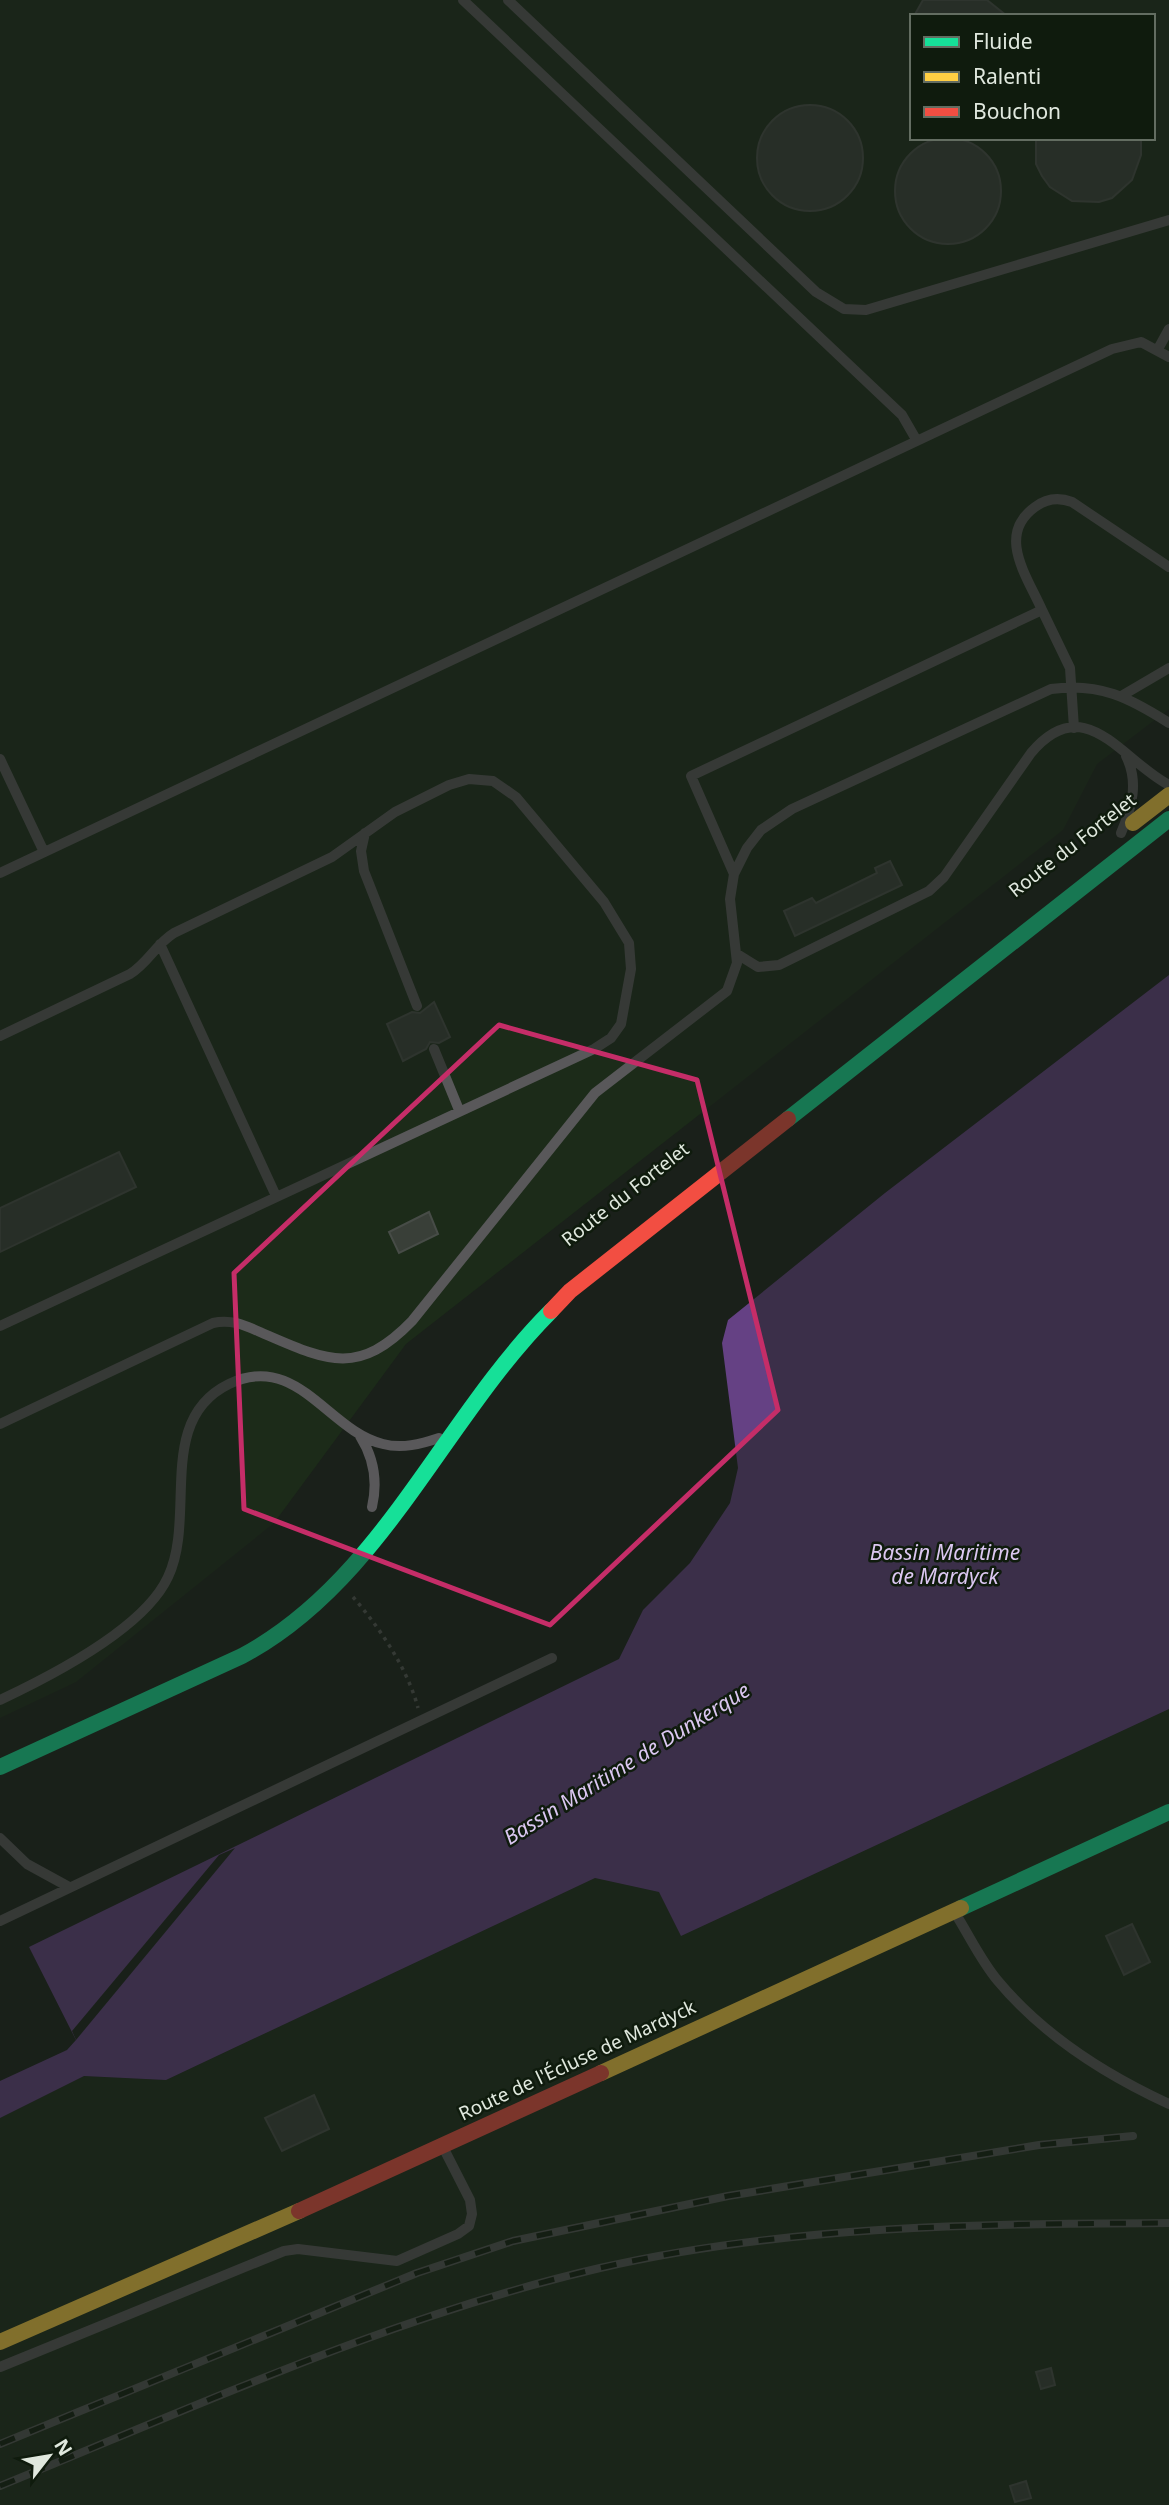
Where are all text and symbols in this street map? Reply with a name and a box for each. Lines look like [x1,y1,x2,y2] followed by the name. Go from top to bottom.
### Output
[910,14,1155,140] legend
[973,27,1032,55] text: Fluide
[973,62,1041,90] text: Ralenti
[973,97,1061,125] text: Bouchon
[1003,787,1141,903] street label: Route du Fortelet
[556,1136,694,1252] street label: Route du Fortelet
[870,1538,1020,1590] water label: Bassin Maritime de Mardyck
[498,1676,755,1851] water label: Bassin Maritime de Dunkerque
[454,1994,700,2126] street label: Route de l'Écluse de Mardyck
[14,2421,84,2491] north arrow
[48,2434,79,2461] text: N

